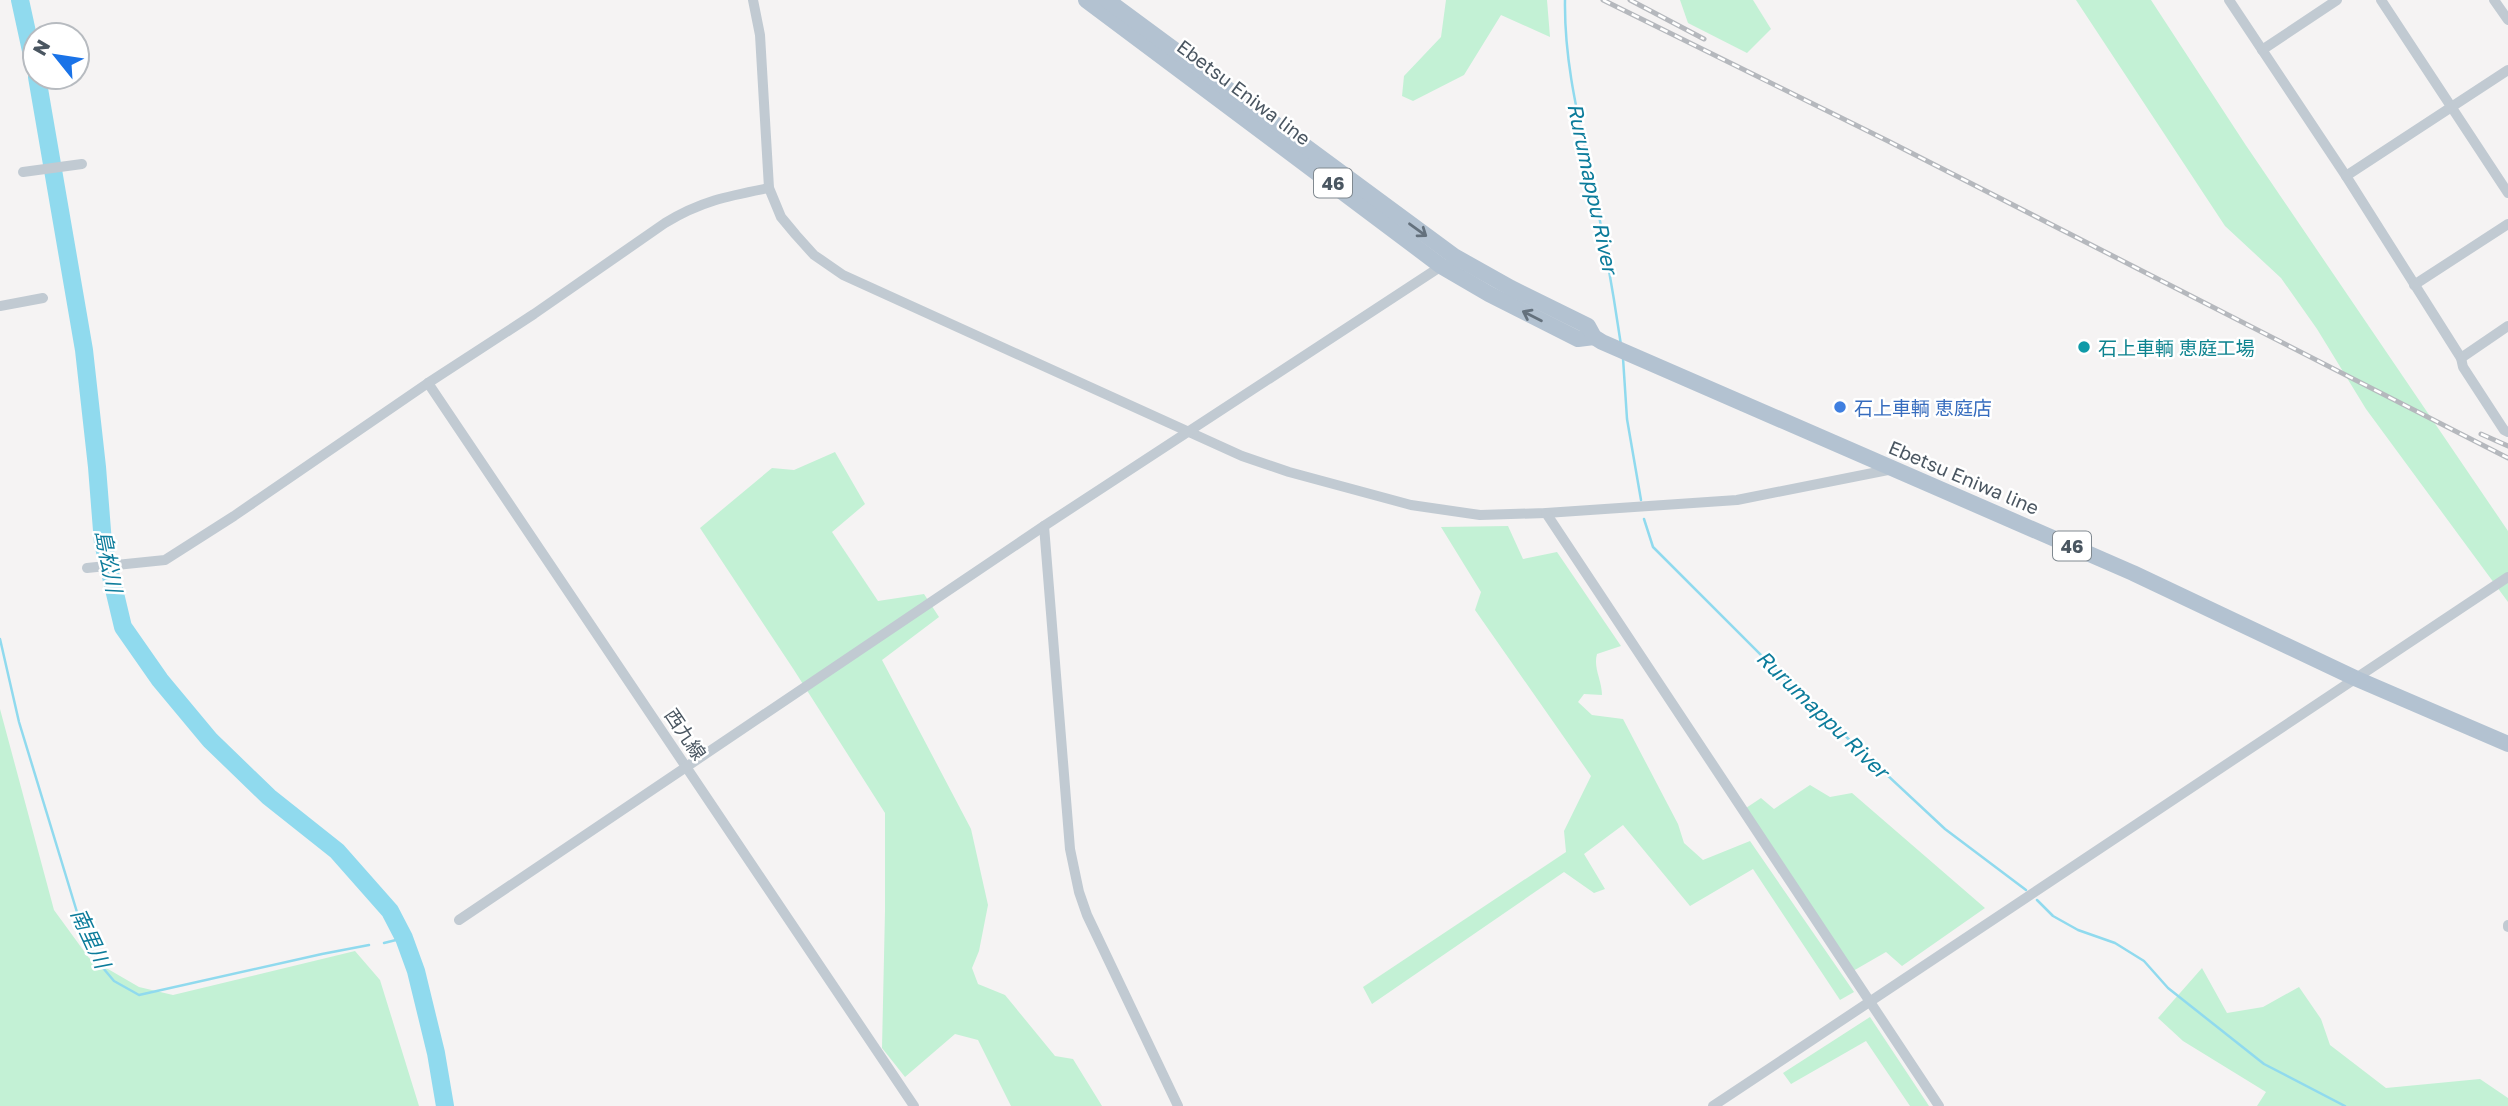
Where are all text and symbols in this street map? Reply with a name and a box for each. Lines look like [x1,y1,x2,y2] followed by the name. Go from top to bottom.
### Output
[21,21,91,91] north arrow
[1173,34,1315,150] street label: Ebetsu Eniwa line
[27,35,54,59] text: N
[1562,101,1624,278] water label: Rurumappu River
[1314,168,1352,198] road number: 46
[1408,223,1427,237] one-way arrow
[1522,308,1543,322] one-way arrow
[2098,336,2255,359] place label: 石上車輌 恵庭工場
[2076,339,2092,355] marker: 石上車輌 恵庭工場
[1854,396,1992,419] place label: 石上車輌 恵庭店
[1832,399,1848,415] marker: 石上車輌 恵庭店
[1885,435,2043,519] street label: Ebetsu Eniwa line
[90,528,128,596] water label: 島松川
[2053,532,2091,560] road number: 46
[1752,644,1896,785] water label: Rurumappu River
[661,704,711,764] street label: 西九線
[66,904,117,974] water label: 南里川

